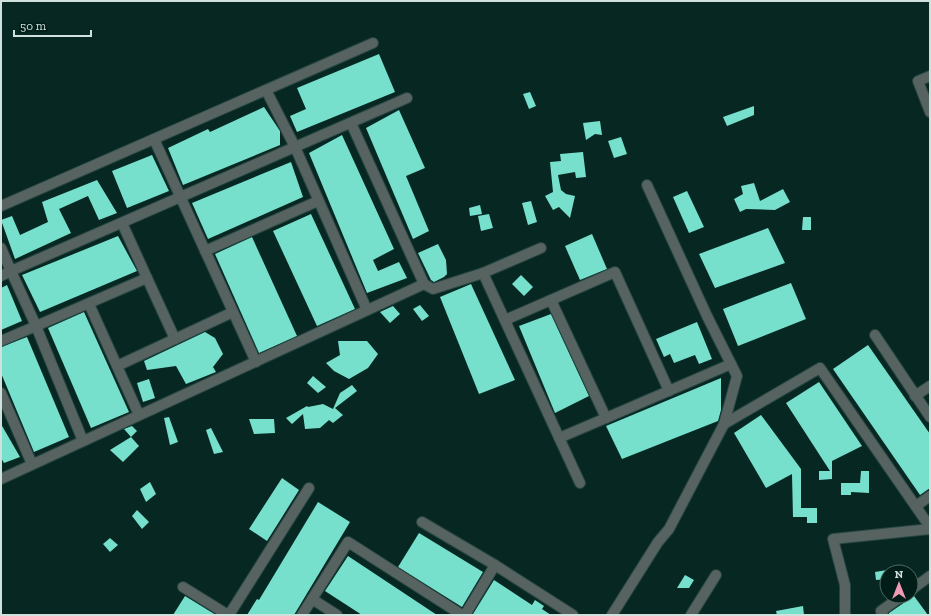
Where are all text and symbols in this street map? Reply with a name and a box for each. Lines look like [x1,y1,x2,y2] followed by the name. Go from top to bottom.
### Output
[14,12,91,38] scale bar
[20,19,47,33] text: 50 m
[879,564,919,604] north arrow
[895,568,904,581] text: N

